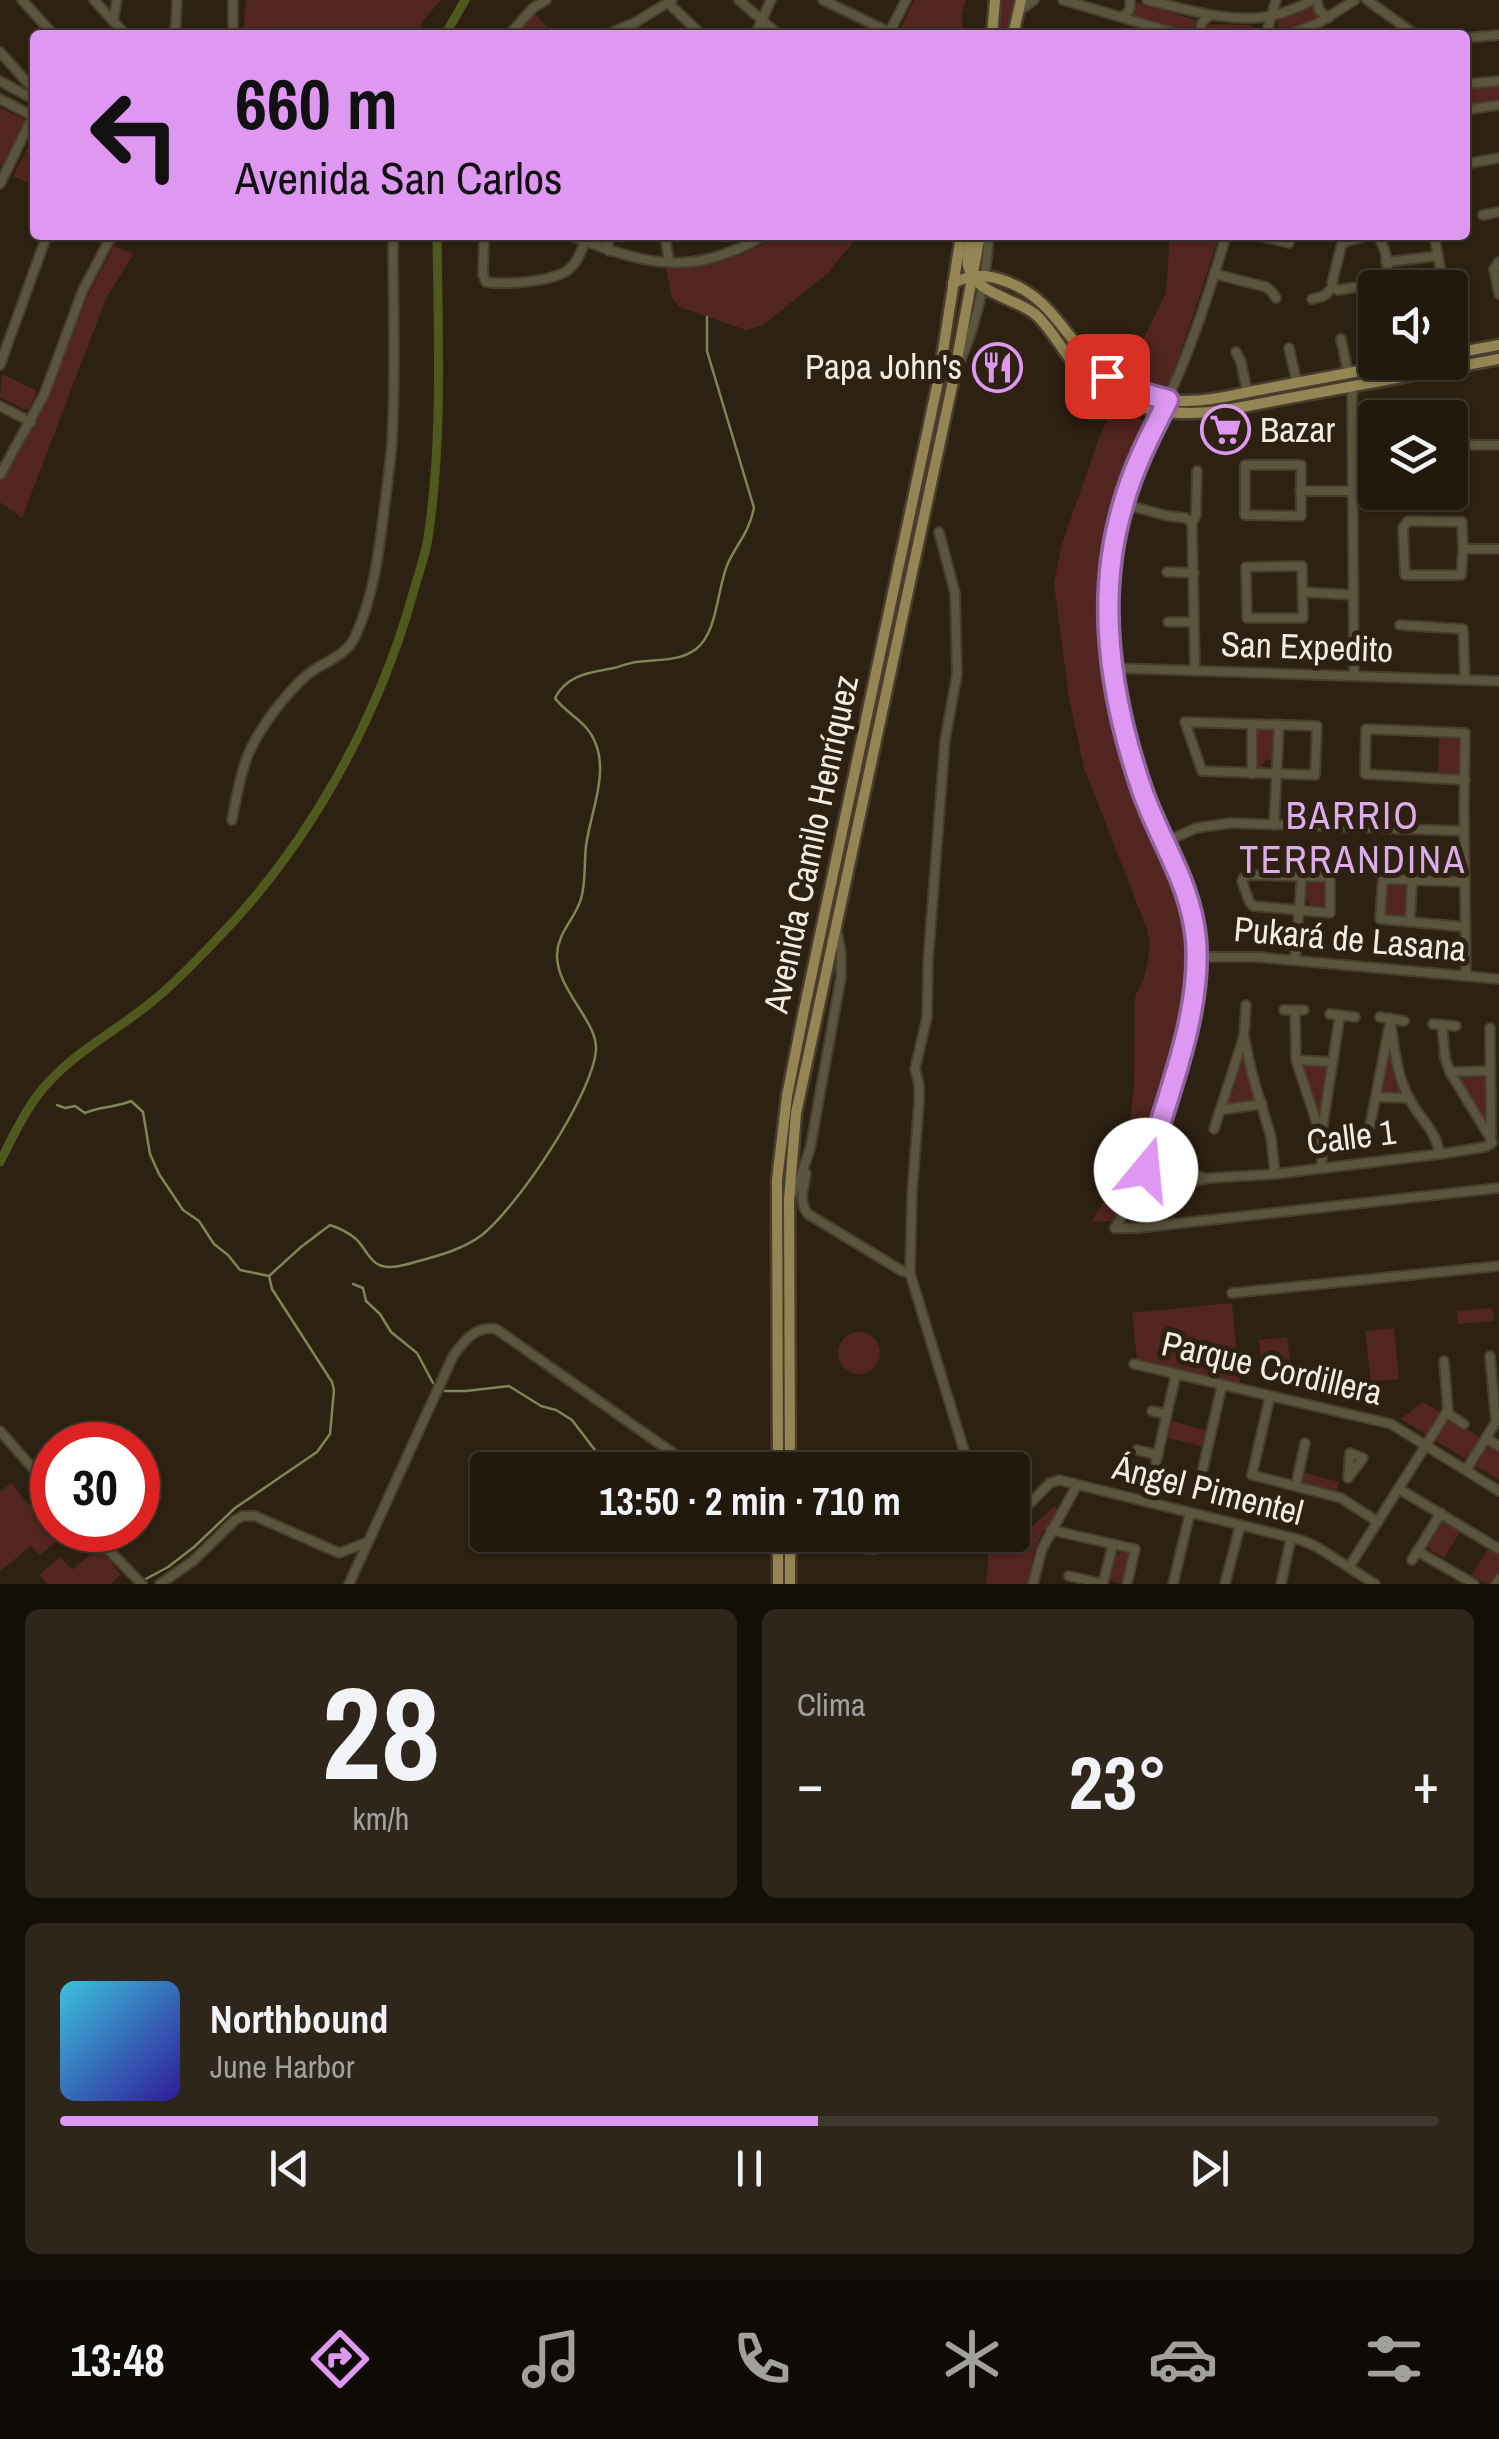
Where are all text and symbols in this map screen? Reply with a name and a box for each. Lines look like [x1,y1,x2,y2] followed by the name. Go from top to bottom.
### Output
[235,57,398,151] text: 660 m
[70,70,200,200] icon: left
[235,147,563,208] text: Avenida San Carlos
[1358,270,1468,510] map controls
[1358,270,1468,380] button: sound
[1065,334,1150,419] pin
[971,341,1023,393] restaurant icon: Papa John's
[805,343,962,390] place label: Papa John's
[1080,349,1135,404] icon: arrive
[1358,400,1468,510] button: layers
[1199,404,1251,456] supermarket icon: Bazar
[1260,406,1335,453] place label: Bazar
[1220,620,1394,673] street label: San Expedito
[752,671,869,1018] street label: Avenida Camilo Henríquez
[1239,790,1467,885] district label: BARRIO TERRANDINA
[1232,905,1468,972] street label: Pukará de Lasana
[1304,1108,1398,1165] street label: Calle 1
[1094,1118,1198,1222] position arrow
[1157,1319,1387,1416] street label: Parque Cordillera
[30,1422,160,1552] speed limit sign: 30
[1107,1443,1308,1536] street label: Ángel Pimentel
[599,1476,901,1527] text: 13:50 · 2 min · 710 m
[322,1644,440,1820] text: 28
[797,1683,866,1726] text: Clima
[1069,1731,1167,1832] text: 23°
[797,1746,823,1820] text: −
[1413,1746,1439,1820] text: +
[353,1797,409,1840] text: km/h
[210,1994,388,2045] text: Northbound
[210,2045,354,2088] text: June Harbor
[262,2141,317,2196] icon: previous
[722,2141,777,2196] icon: pause
[1182,2141,1237,2196] icon: next
[305,2324,375,2394] icon: directions
[516,2324,586,2394] icon: music
[727,2324,797,2394] icon: phone
[937,2324,1007,2394] icon: climate
[1148,2324,1218,2394] icon: car
[1359,2324,1429,2394] icon: filters
[70,2329,165,2390] text: 13:48

